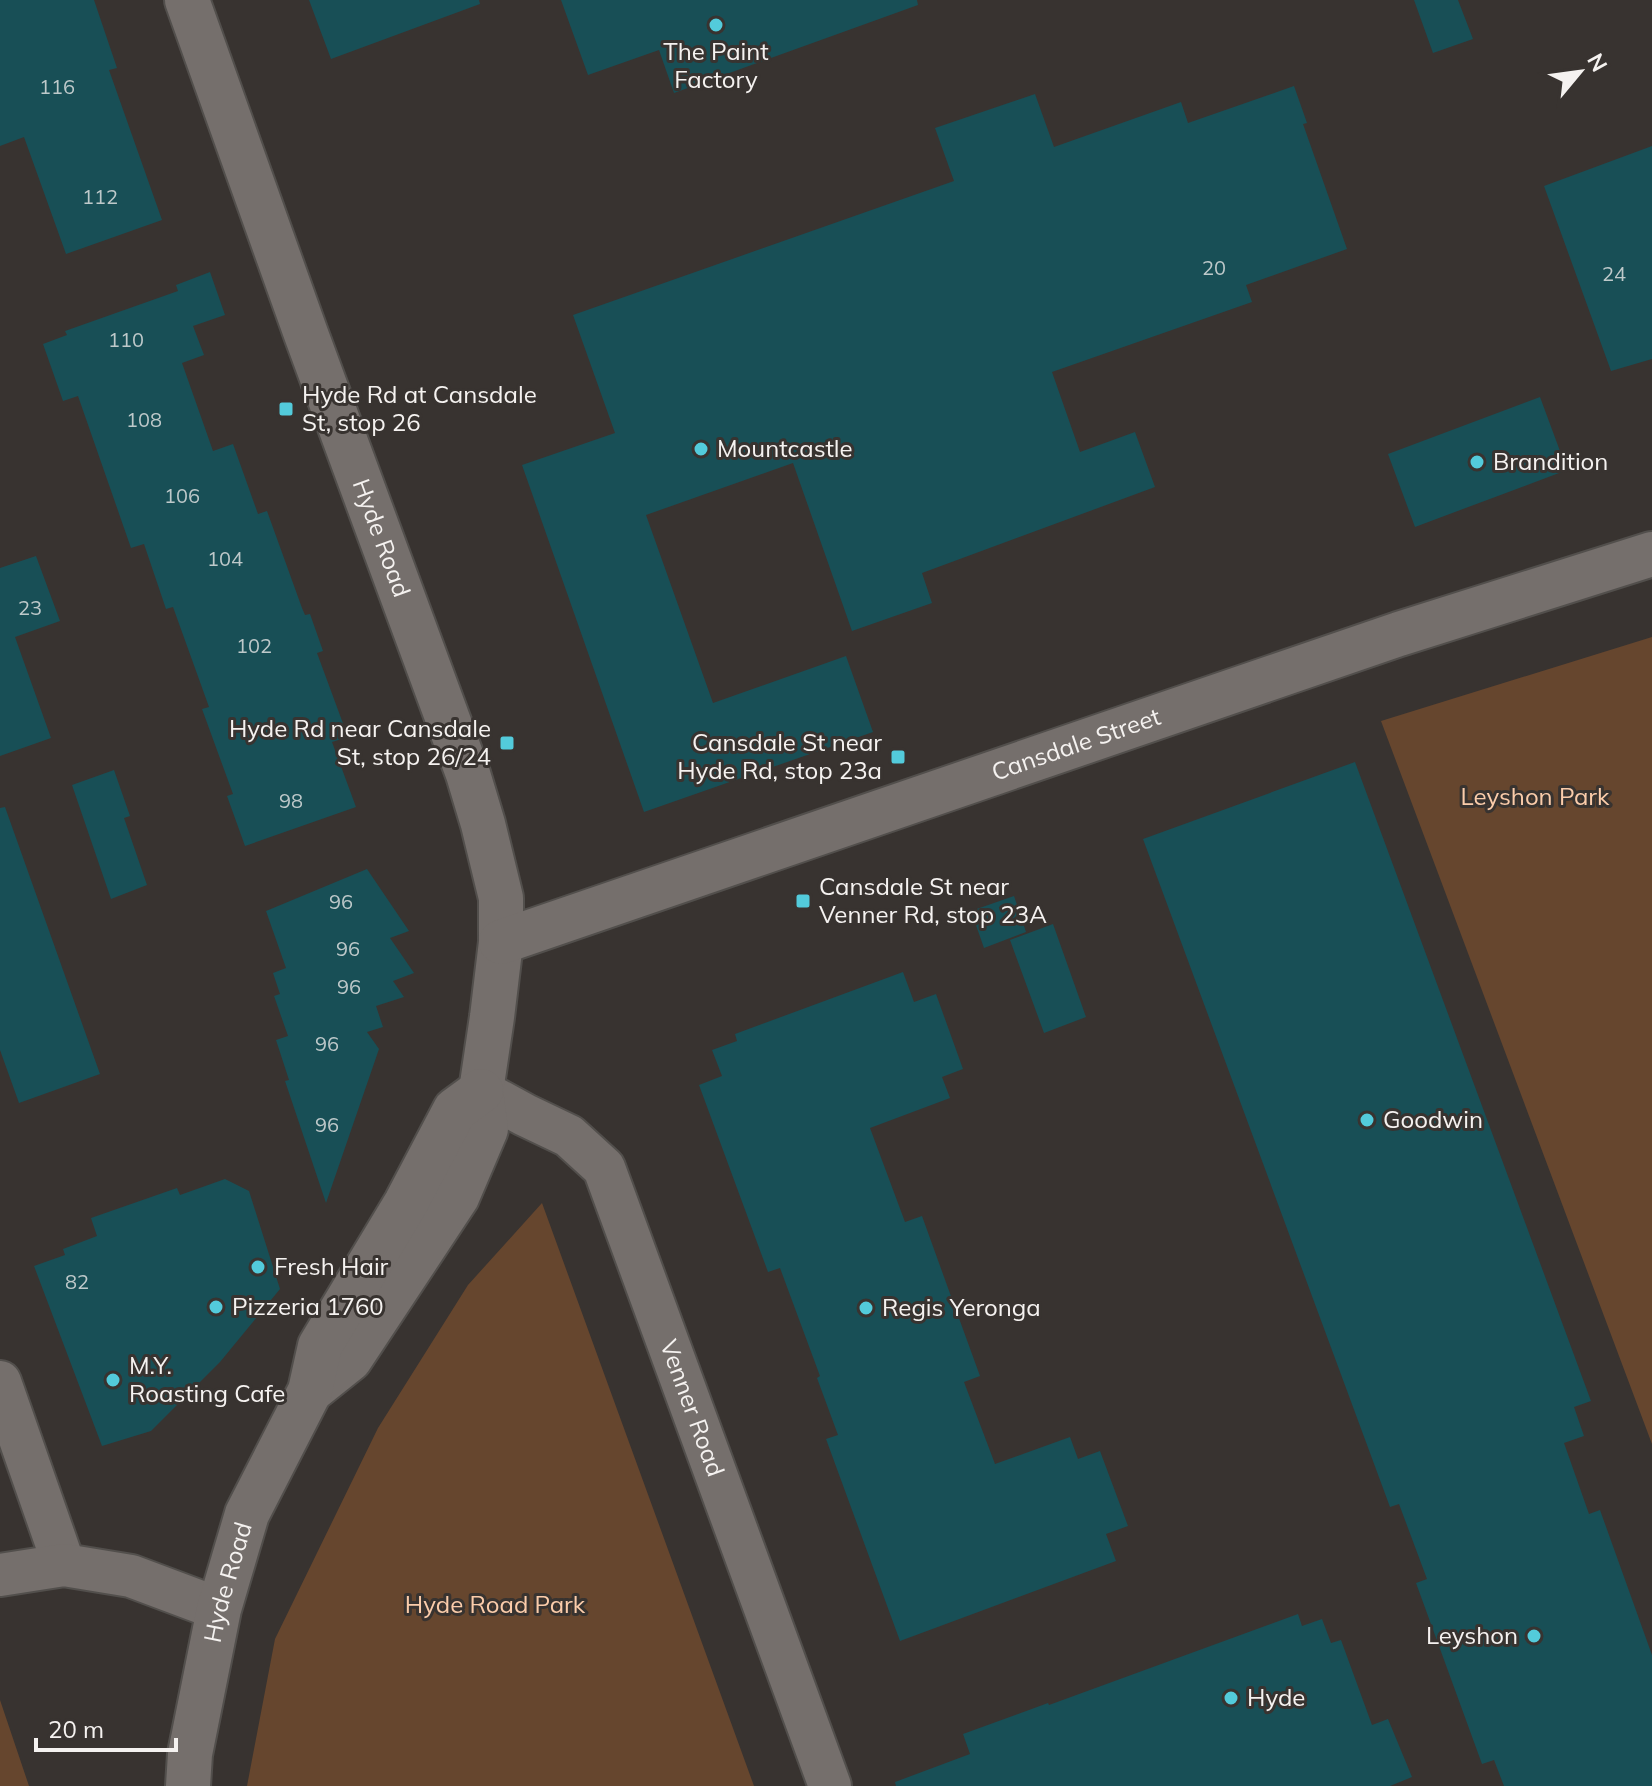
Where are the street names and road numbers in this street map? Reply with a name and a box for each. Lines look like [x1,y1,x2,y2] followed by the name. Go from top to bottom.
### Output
[347,475,417,601] street label: Hyde Road
[987,701,1164,787] street label: Cansdale Street
[654,1335,731,1480] street label: Venner Road
[197,1518,258,1645] street label: Hyde Road

